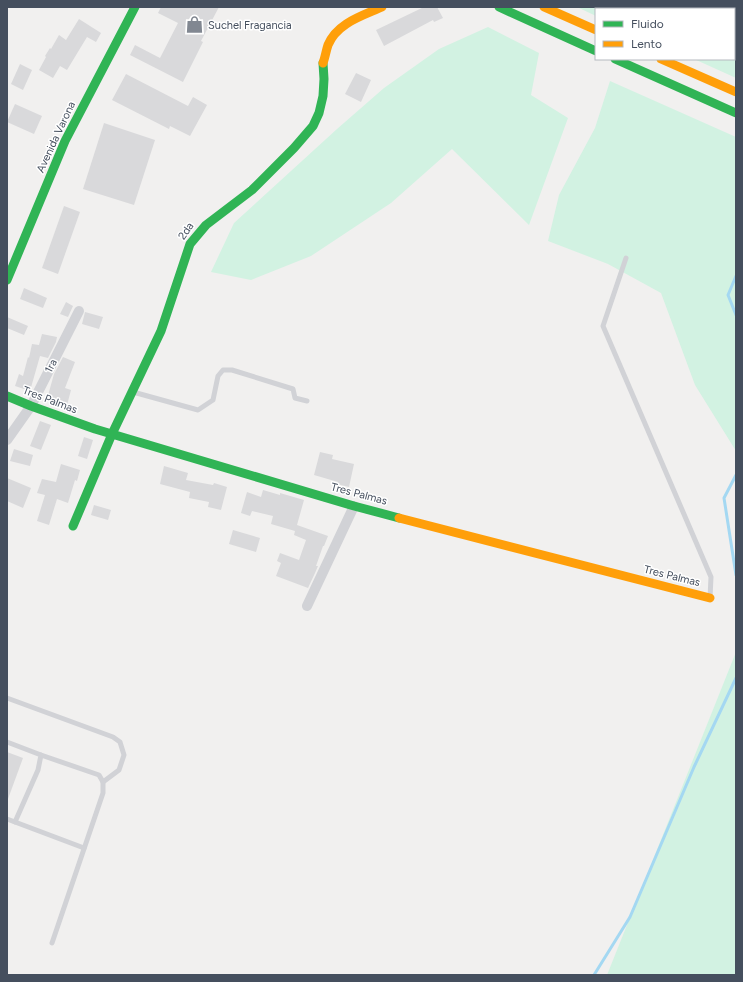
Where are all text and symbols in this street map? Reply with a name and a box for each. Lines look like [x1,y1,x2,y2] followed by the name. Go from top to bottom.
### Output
[595,8,735,60] legend
[185,15,205,35] shop icon: Suchel Fragancia
[631,17,664,31] text: Fluido
[208,19,292,32] place label: Suchel Fragancia
[631,37,662,51] text: Lento
[34,99,78,175] street label: Avenida Varona
[175,220,197,242] street label: 2da
[42,357,60,375] street label: 1ra
[21,384,79,416] street label: Tres Palmas
[330,480,388,508] street label: Tres Palmas
[643,563,701,589] street label: Tres Palmas

